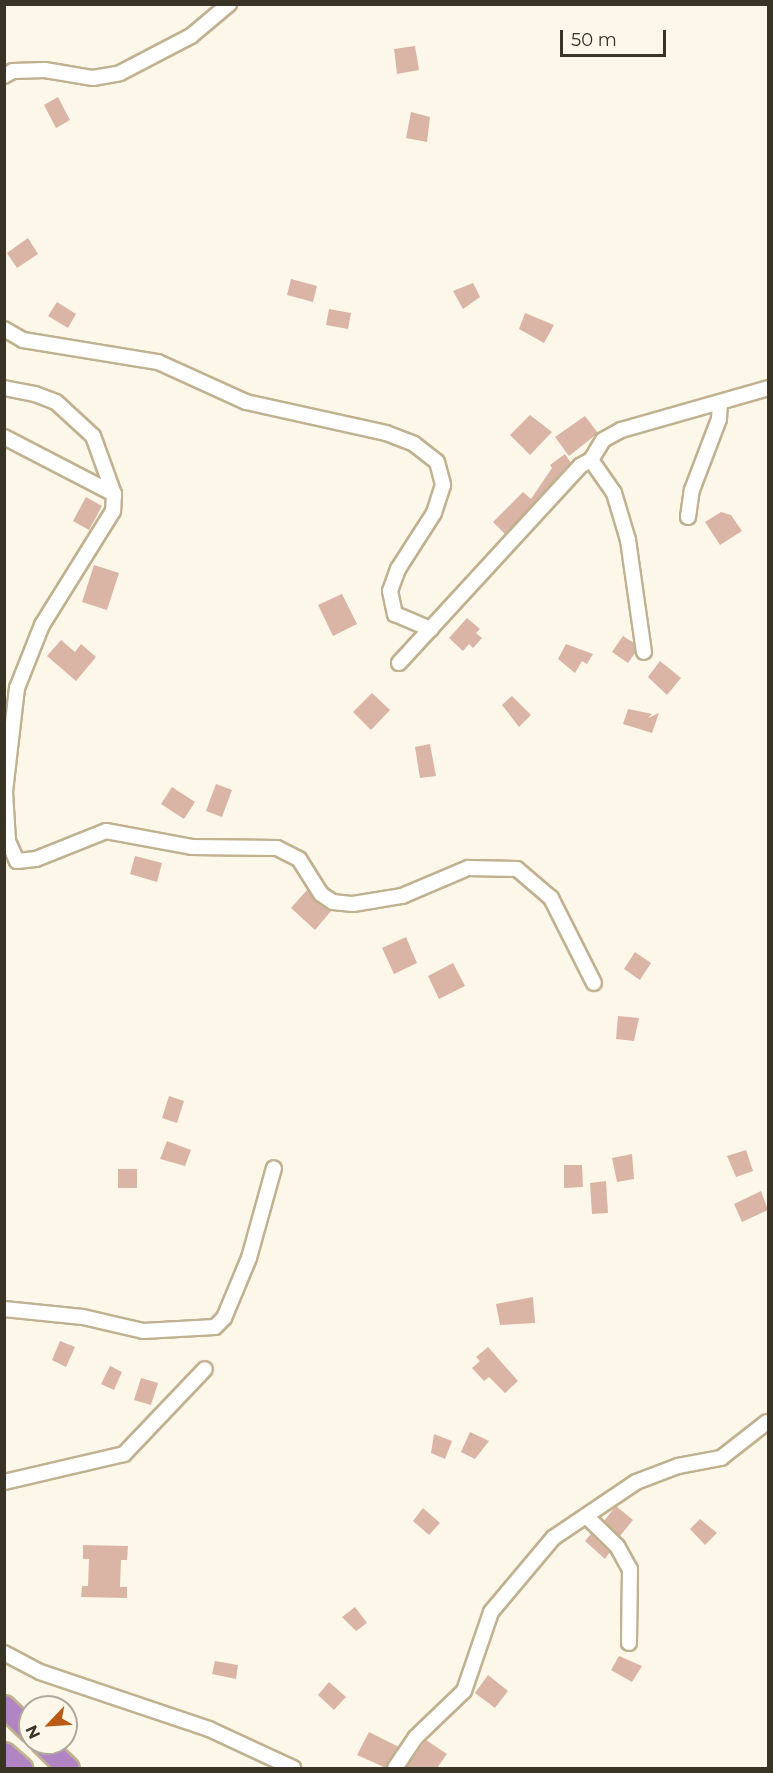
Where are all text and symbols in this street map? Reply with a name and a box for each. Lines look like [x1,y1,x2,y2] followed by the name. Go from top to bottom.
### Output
[563,18,670,56] scale bar
[571,29,617,51] text: 50 m
[18,1695,78,1755] north arrow
[22,1722,44,1742] text: N

